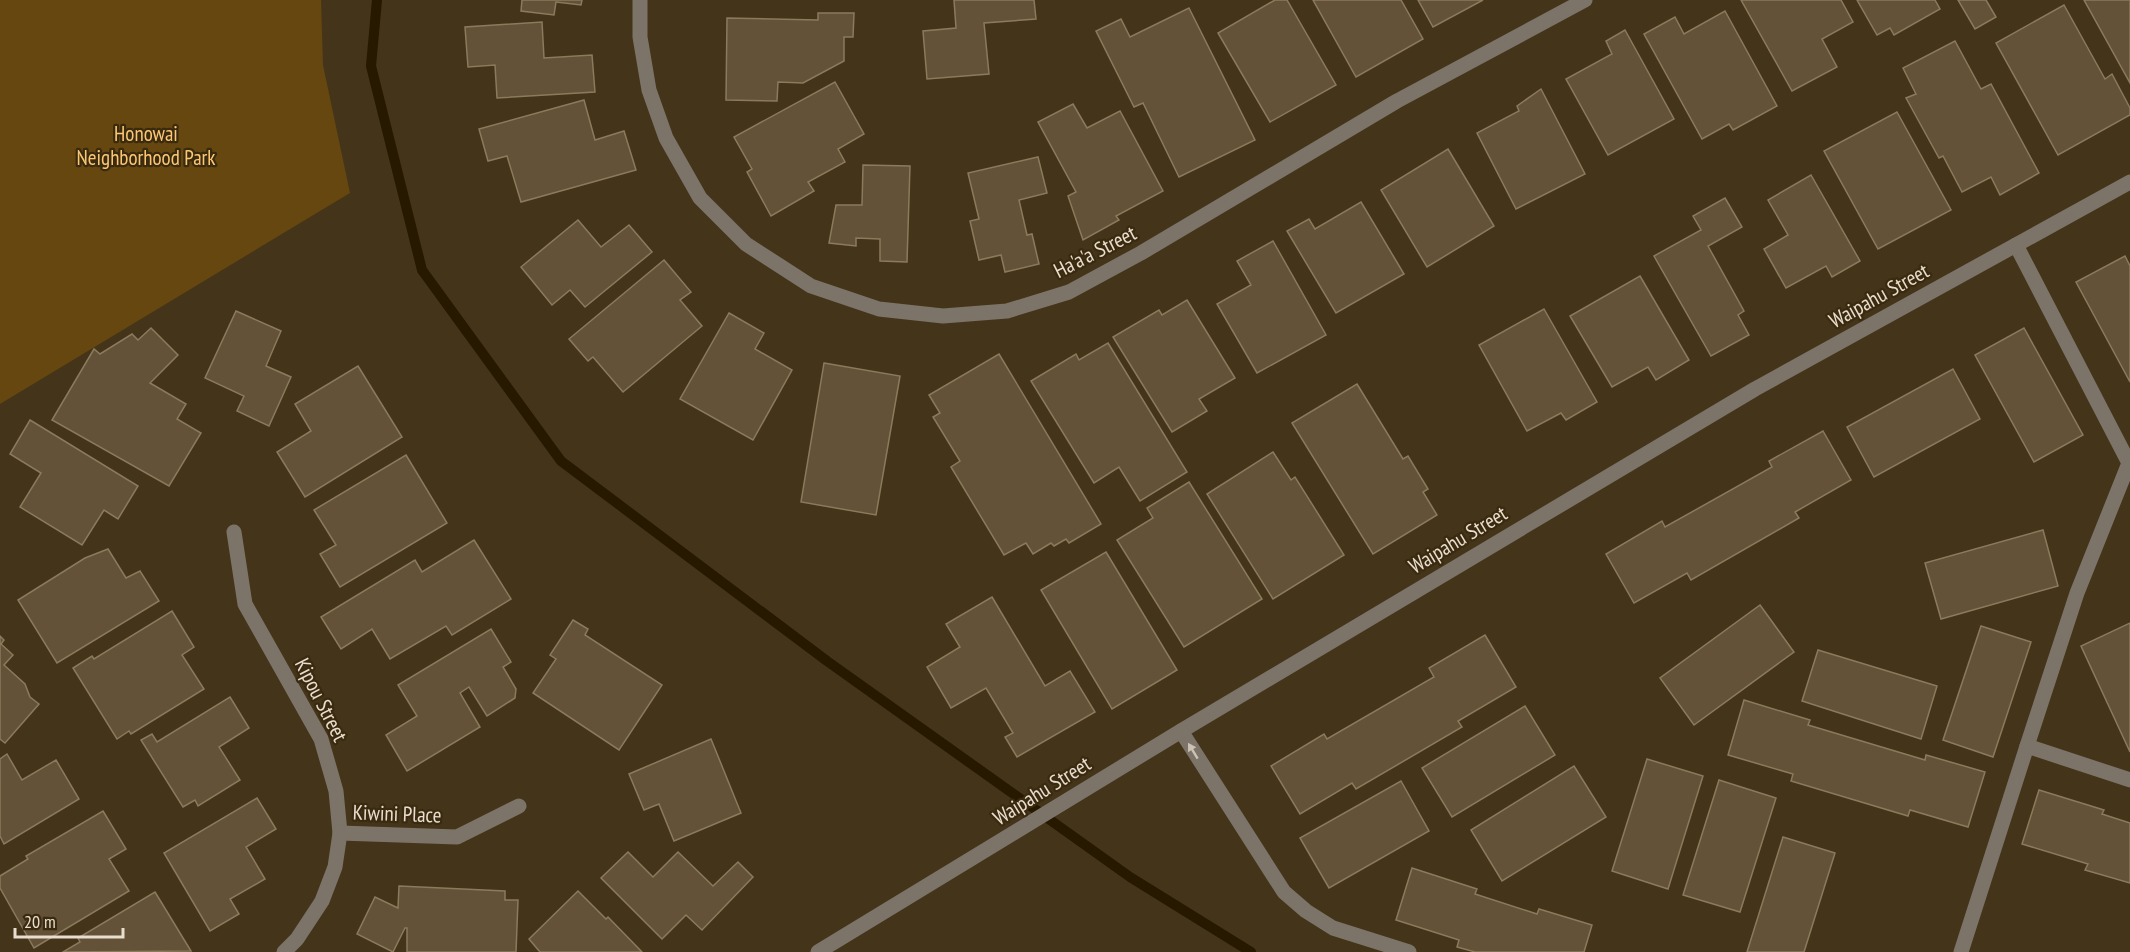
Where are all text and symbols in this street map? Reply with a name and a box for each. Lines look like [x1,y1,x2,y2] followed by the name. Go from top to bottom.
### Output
[77,120,215,171] park label: Honowai Neighborhood Park
[1049,219,1141,284] street label: Ha'a'a Street
[1824,257,1934,334] street label: Waipahu Street
[1404,500,1512,580] street label: Waipahu Street
[289,653,354,746] street label: Kipou Street
[1188,743,1199,759] one-way arrow
[988,750,1096,831] street label: Waipahu Street
[352,798,442,829] street label: Kiwini Place
[15,901,123,939] scale bar
[24,910,56,933] text: 20 m

